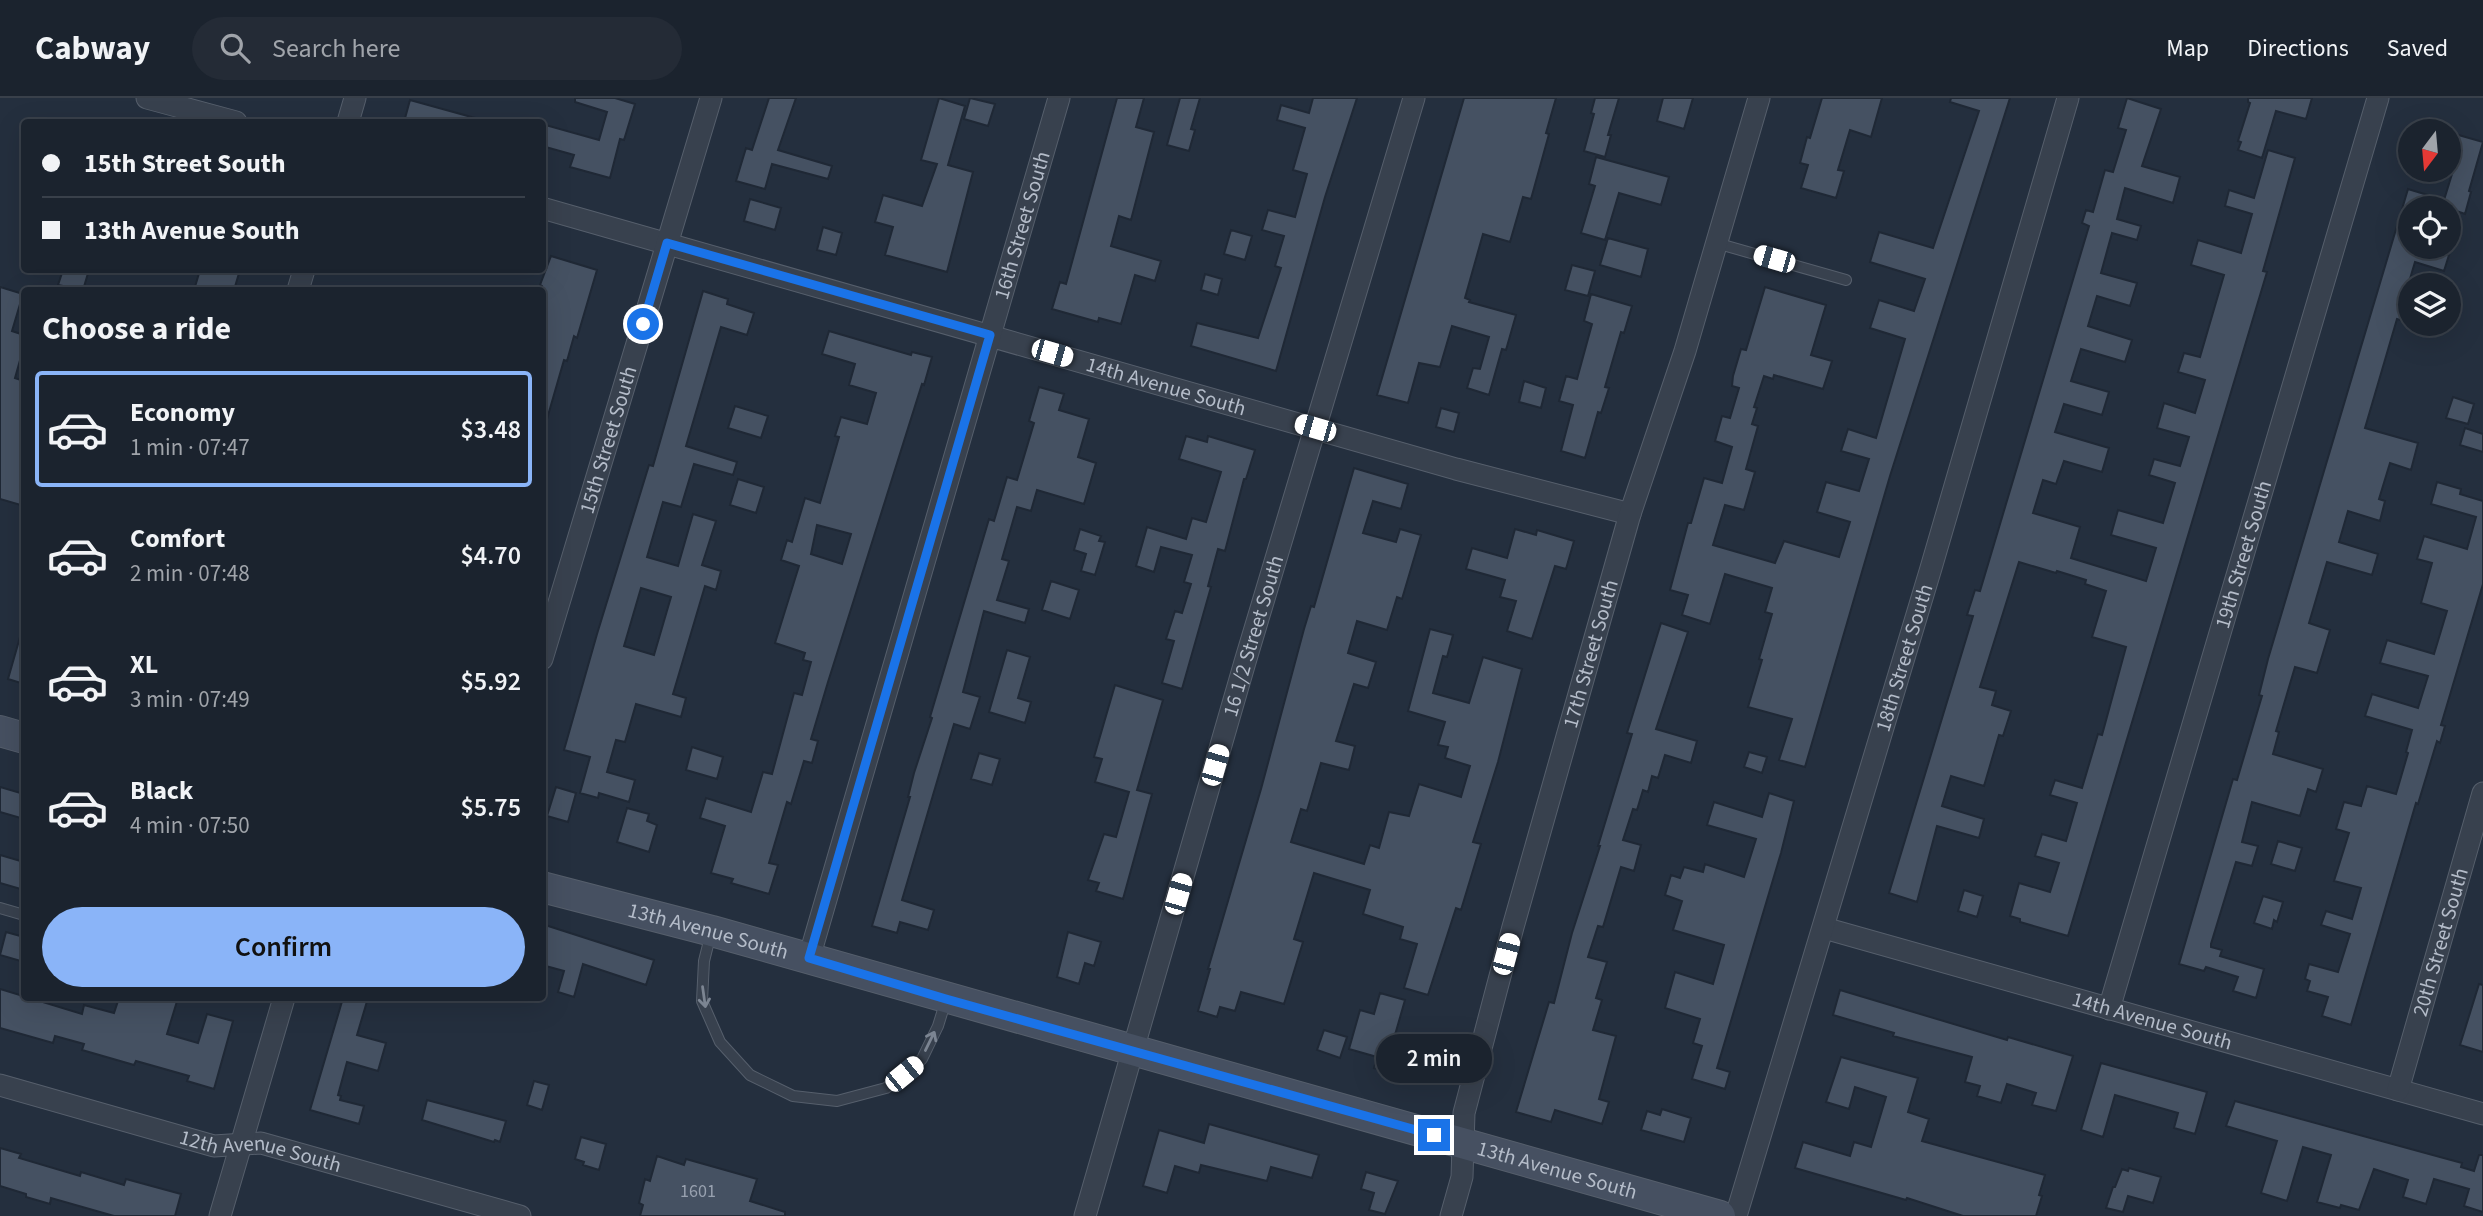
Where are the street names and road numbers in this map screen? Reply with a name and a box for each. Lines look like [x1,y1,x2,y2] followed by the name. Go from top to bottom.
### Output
[986,148,1058,303] street label: 16th Street South
[1083,349,1250,423] street label: 14th Avenue South
[572,362,644,517] street label: 15th Street South
[2207,477,2279,632] street label: 19th Street South
[1215,552,1291,720] street label: 16 1/2 Street South
[1555,576,1626,731] street label: 17th Street South
[1868,580,1940,735] street label: 18th Street South
[2405,864,2476,1020] street label: 20th Street South
[625,895,792,967] street label: 13th Avenue South
[2069,984,2236,1057] street label: 14th Avenue South
[176,1122,345,1180] street label: 12th Avenue South
[1474,1133,1641,1207] street label: 13th Avenue South

